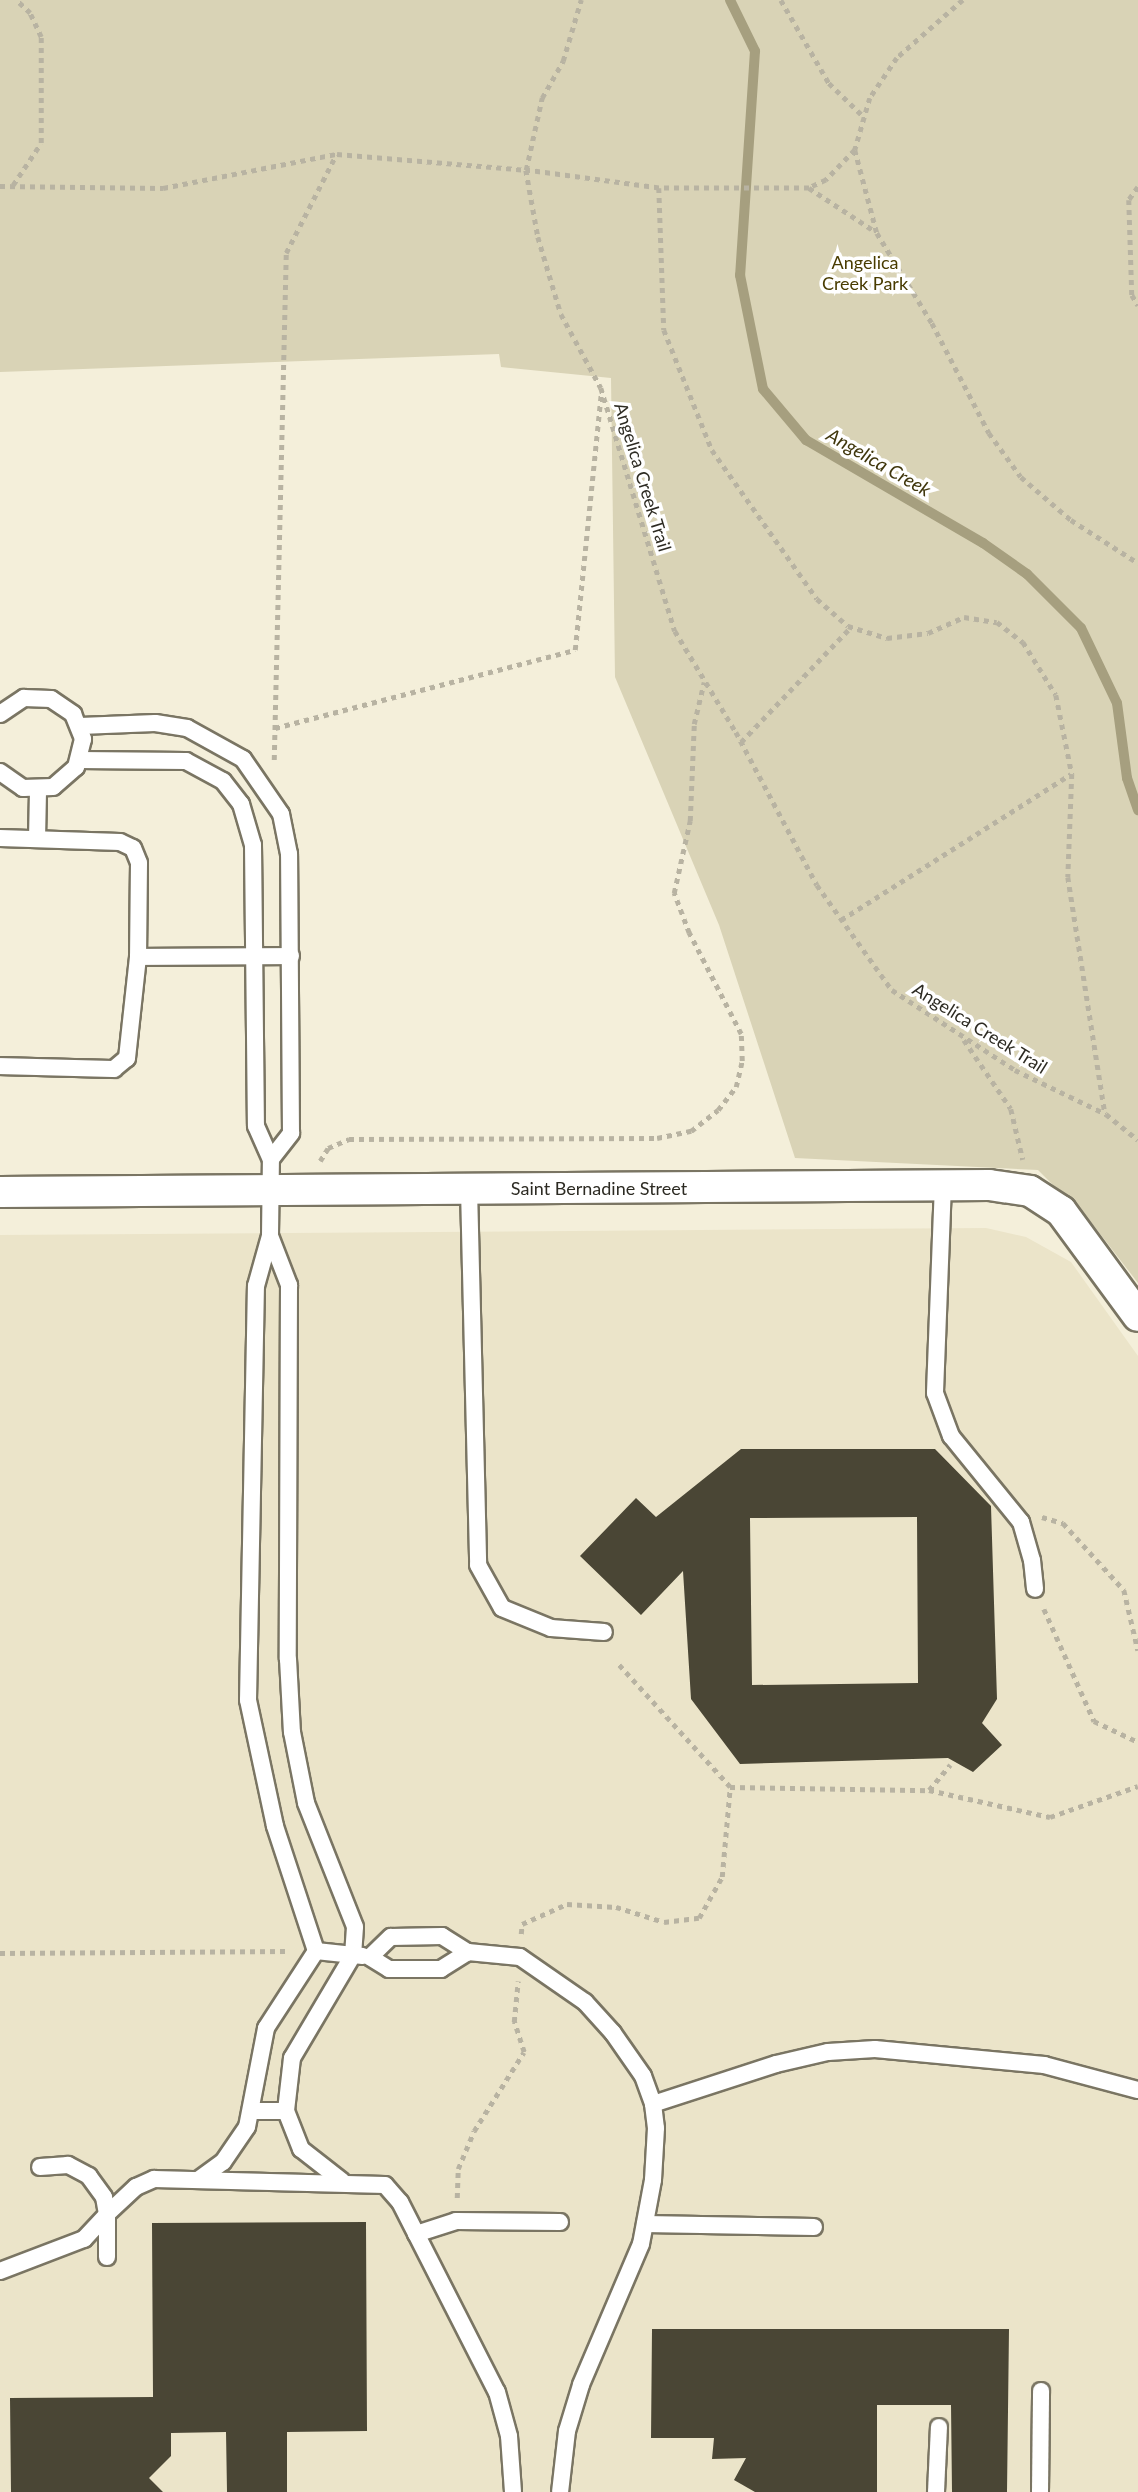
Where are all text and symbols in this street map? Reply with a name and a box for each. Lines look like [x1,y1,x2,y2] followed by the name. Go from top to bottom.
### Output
[822,252,908,294] park label: Angelica Creek Park
[610,400,676,554] street label: Angelica Creek Trail
[823,423,935,501] water label: Angelica Creek
[909,978,1051,1078] street label: Angelica Creek Trail
[511,1177,687,1199] street label: Saint Bernadine Street

